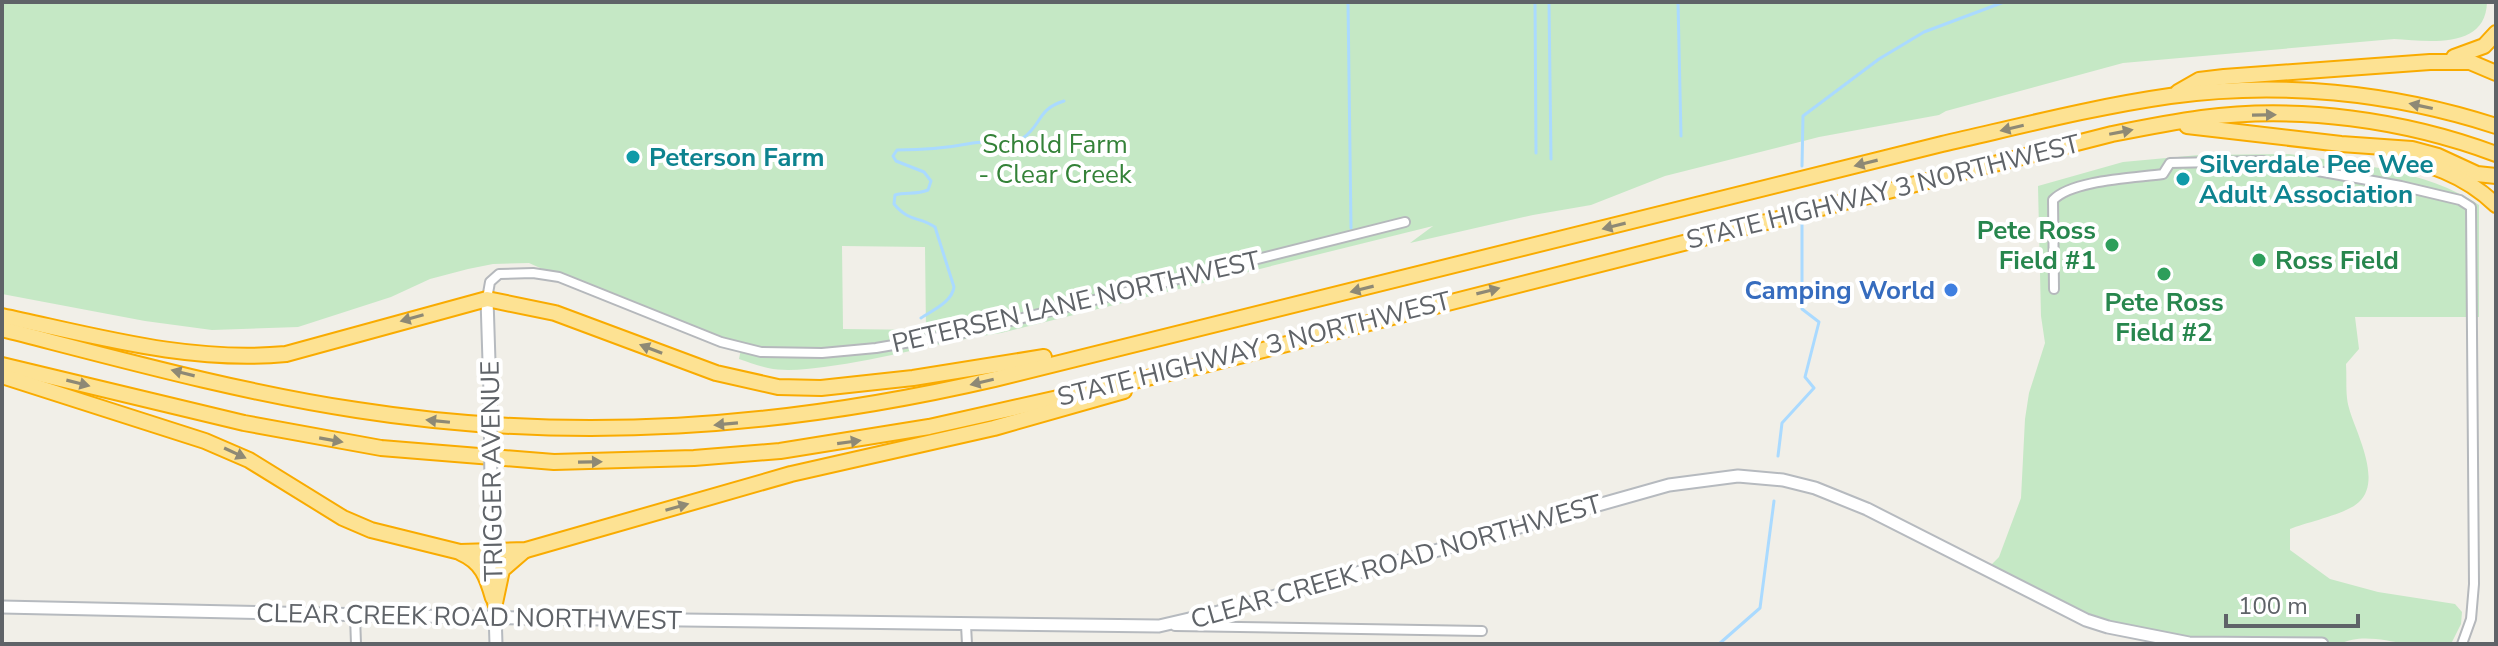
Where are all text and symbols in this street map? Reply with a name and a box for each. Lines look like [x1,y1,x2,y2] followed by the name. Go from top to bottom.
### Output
[2408,99,2433,112] one-way arrow
[2252,109,2277,121] one-way arrow
[1999,122,2024,135] one-way arrow
[1683,126,2084,258] street label: STATE HIGHWAY 3 NORTHWEST
[2109,126,2134,138] one-way arrow
[978,127,1133,192] park label: Schold Farm - Clear Creek
[649,140,825,175] place label: Peterson Farm
[2199,147,2434,212] place label: Silverdale Pee Wee Adult Association
[624,148,642,166] marker: Peterson Farm
[1854,157,1879,170] one-way arrow
[2174,170,2192,188] marker: Silverdale Pee Wee Adult Association
[1977,213,2096,278] place label: Pete Ross Field #1
[1602,221,1627,233] one-way arrow
[2103,236,2121,254] marker: Pete Ross Field #1
[889,243,1264,361] street label: PETERSEN LANE NORTHWEST
[2275,243,2399,278] place label: Ross Field
[2250,251,2268,269] marker: Ross Field
[2155,265,2173,283] marker: Pete Ross Field #2
[1744,273,1935,308] place label: Camping World
[1942,281,1960,299] marker: Camping World
[1054,283,1455,415] street label: STATE HIGHWAY 3 NORTHWEST
[1349,283,1374,296] one-way arrow
[1476,284,1501,296] one-way arrow
[2104,285,2224,350] place label: Pete Ross Field #2
[399,312,423,325] one-way arrow
[639,342,663,355] one-way arrow
[473,360,511,582] street label: TRIGGER AVENUE
[170,366,195,379] one-way arrow
[970,376,995,388] one-way arrow
[65,378,90,390] one-way arrow
[425,414,450,427] one-way arrow
[713,418,738,431] one-way arrow
[319,434,344,447] one-way arrow
[837,435,862,448] one-way arrow
[224,446,247,460] one-way arrow
[578,456,603,468] one-way arrow
[1187,486,1606,637] street label: CLEAR CREEK ROAD NORTHWEST
[666,500,690,513] one-way arrow
[2226,578,2358,628] scale bar
[2238,590,2308,622] text: 100 m
[256,596,682,638] street label: CLEAR CREEK ROAD NORTHWEST

